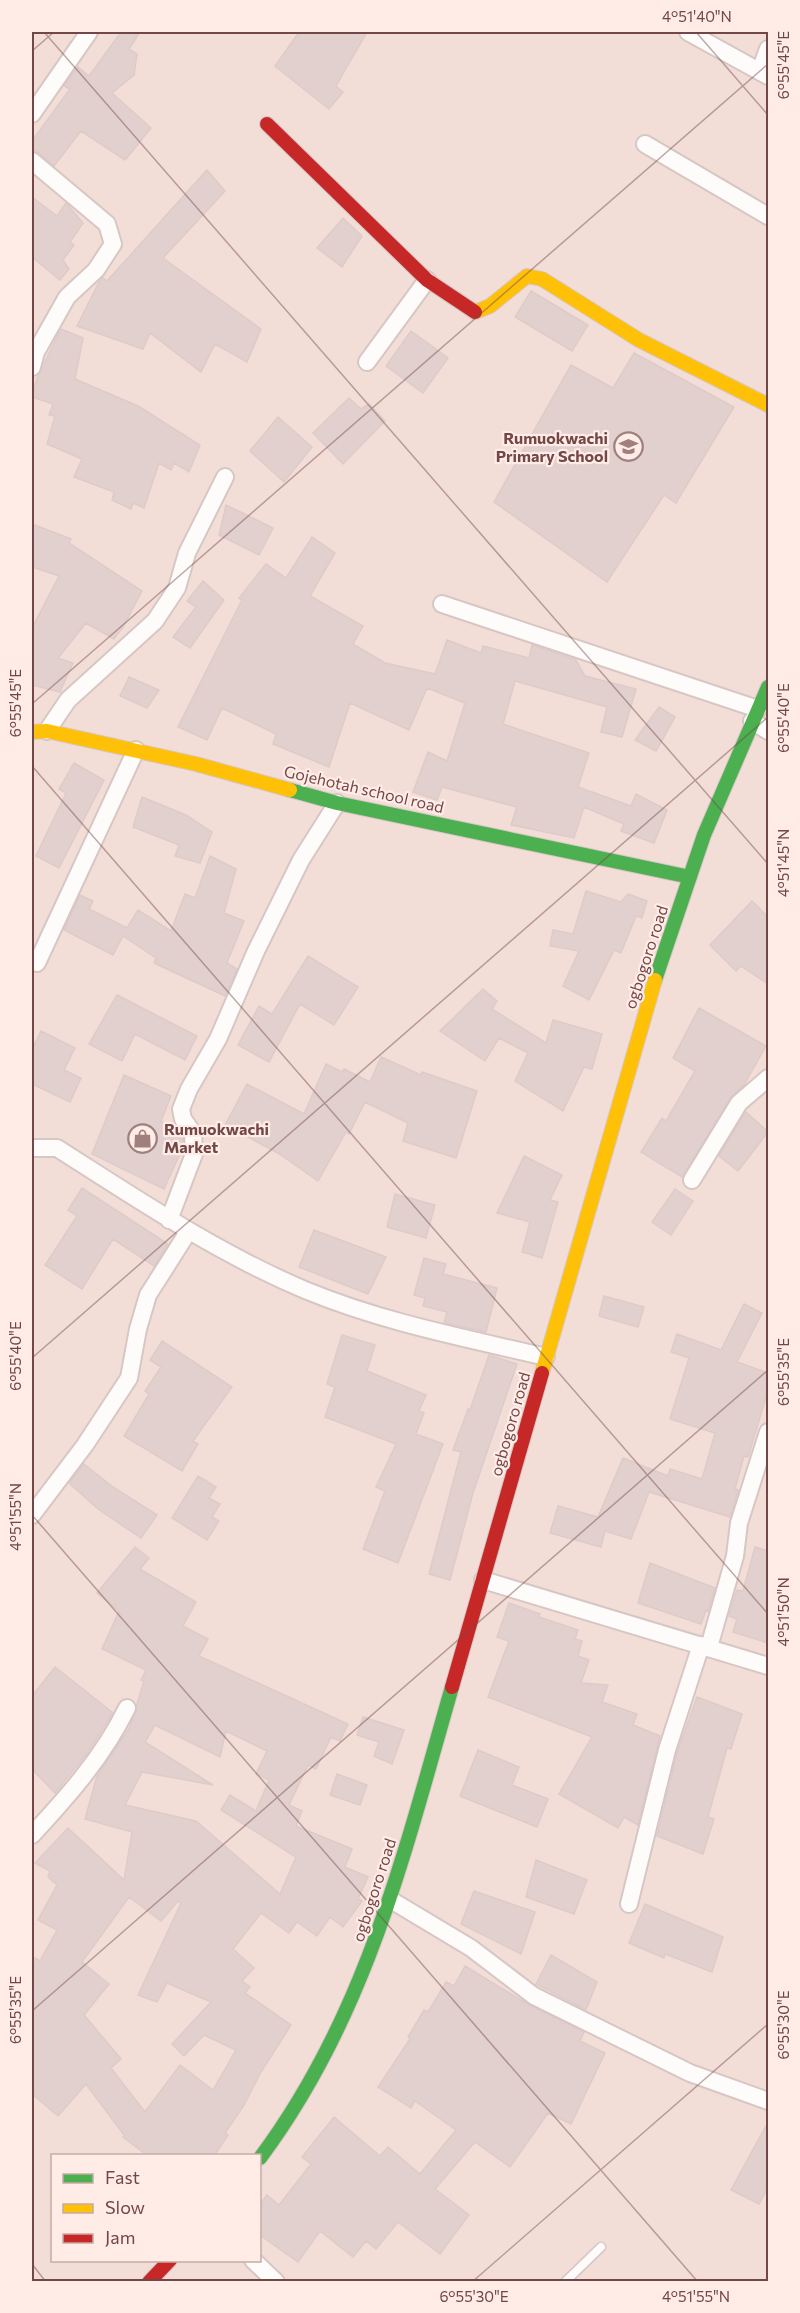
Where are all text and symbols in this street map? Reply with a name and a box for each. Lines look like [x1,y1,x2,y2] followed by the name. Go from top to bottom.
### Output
[662,7,732,25] text: 4°51'40"N
[774,31,792,99] text: 6°55'45"E
[496,428,608,465] place label: Rumuokwachi Primary School
[613,431,645,463] school or university icon: Rumuokwachi Primary School
[6,669,24,737] text: 6°55'45"E
[774,683,792,753] text: 6°55'40"E
[282,761,446,816] street label: Gojehotah school road
[774,829,792,897] text: 4°51'45"N
[620,903,671,1011] street label: ogbogoro road
[164,1119,269,1156] place label: Rumuokwachi Market
[127,1122,159,1154] shop icon: Rumuokwachi Market
[6,1321,24,1391] text: 6°55'40"E
[774,1338,792,1406] text: 6°55'35"E
[486,1370,533,1478] street label: ogbogoro road
[6,1483,24,1551] text: 4°51'55"N
[774,1577,792,1647] text: 4°51'50"N
[348,1836,399,1944] street label: ogbogoro road
[6,1976,24,2044] text: 6°55'35"E
[774,1990,792,2060] text: 6°55'30"E
[51,2154,261,2262] legend
[105,2166,140,2188] text: Fast
[105,2196,145,2218] text: Slow
[105,2226,135,2248] text: Jam
[439,2287,509,2305] text: 6°55'30"E
[662,2287,730,2305] text: 4°51'55"N

